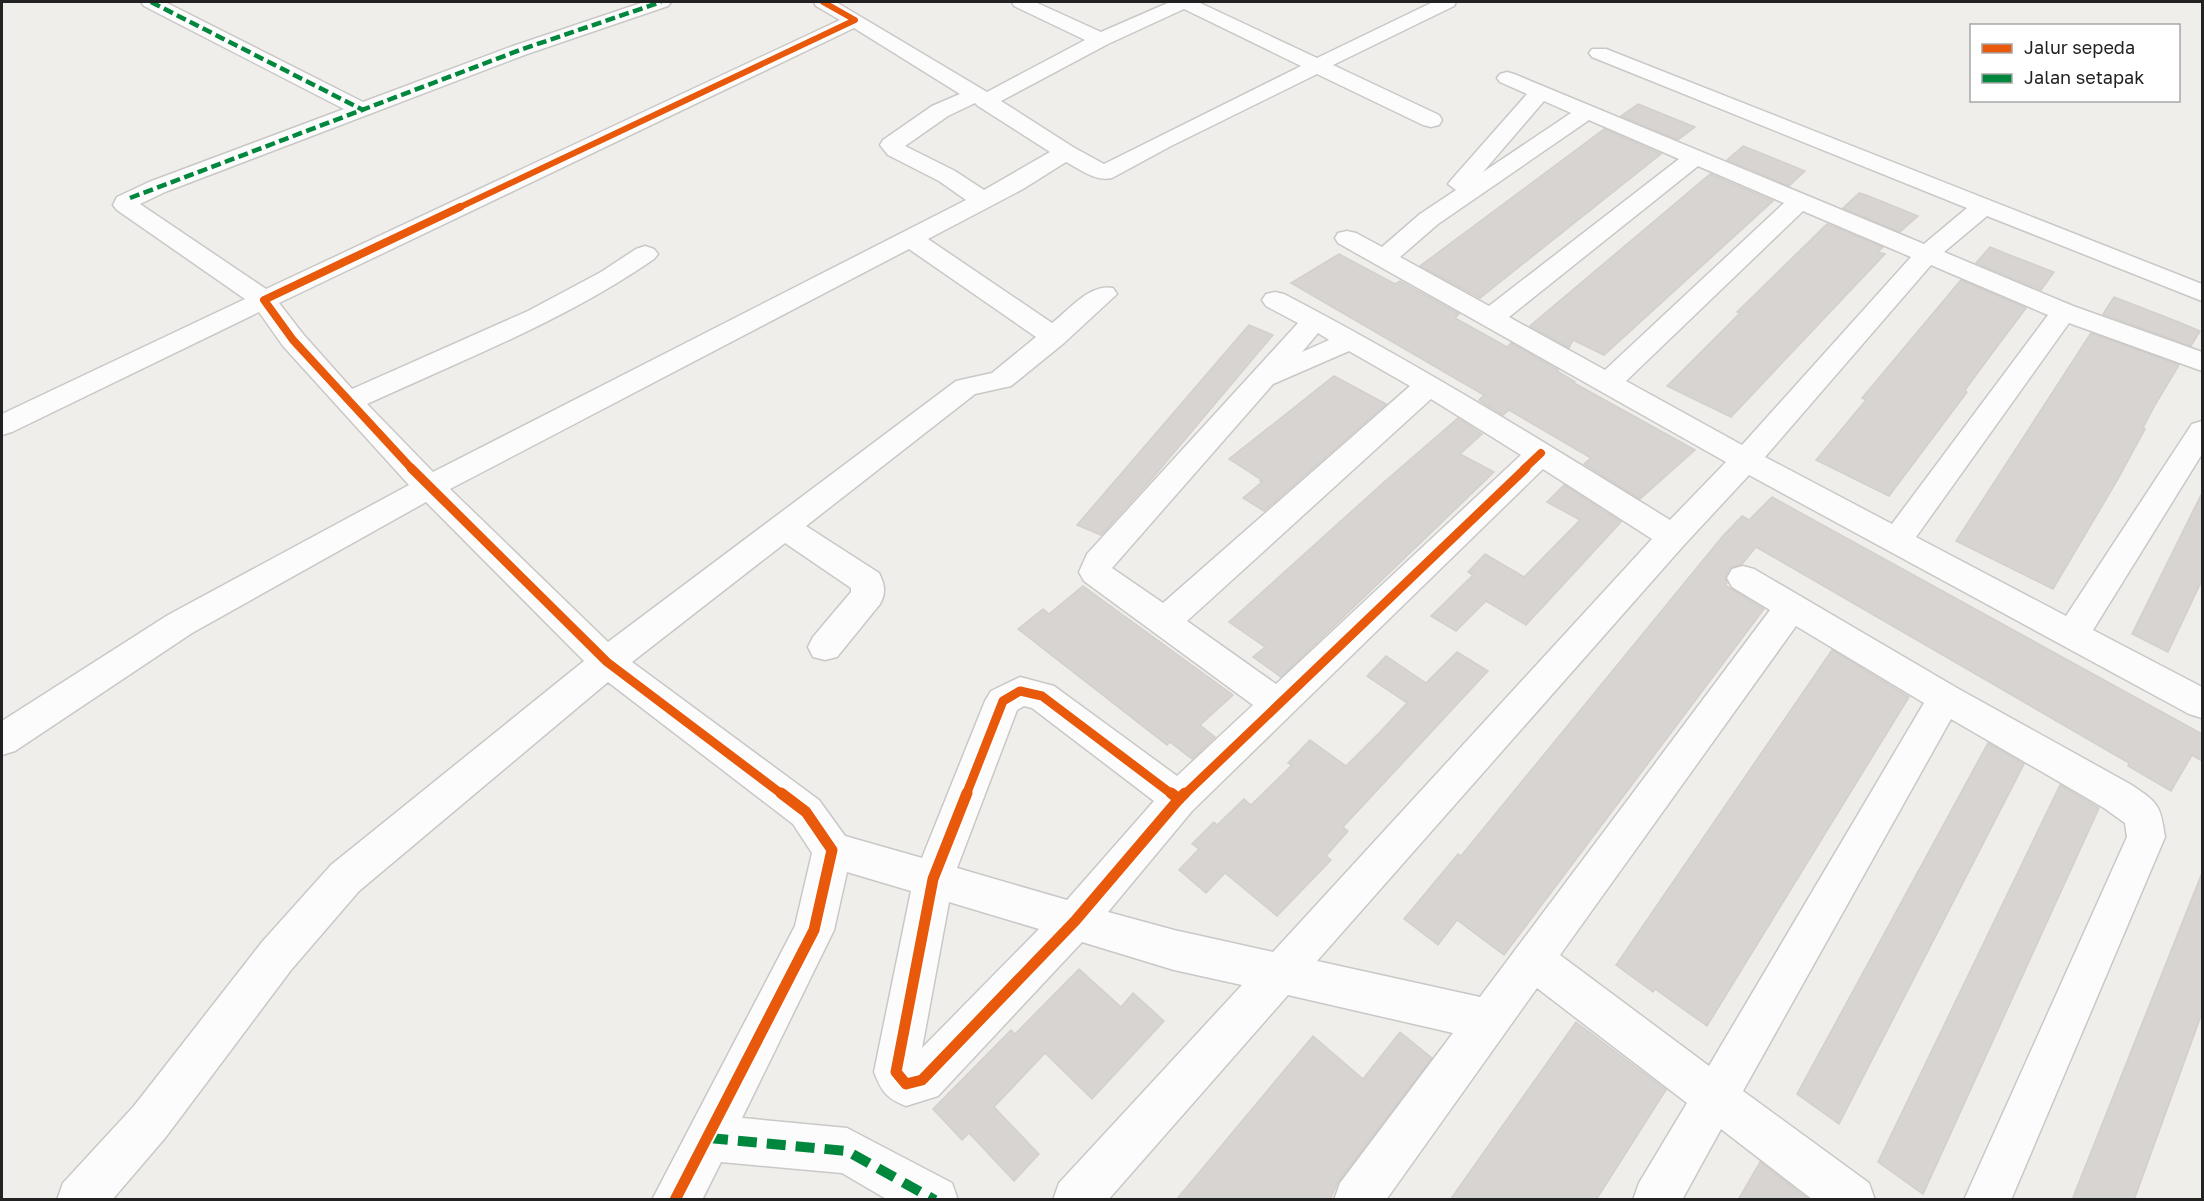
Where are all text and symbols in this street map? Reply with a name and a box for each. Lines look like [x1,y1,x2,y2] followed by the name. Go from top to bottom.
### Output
[1970,24,2180,102] legend
[2024,36,2135,58] text: Jalur sepeda
[2024,66,2144,88] text: Jalan setapak

